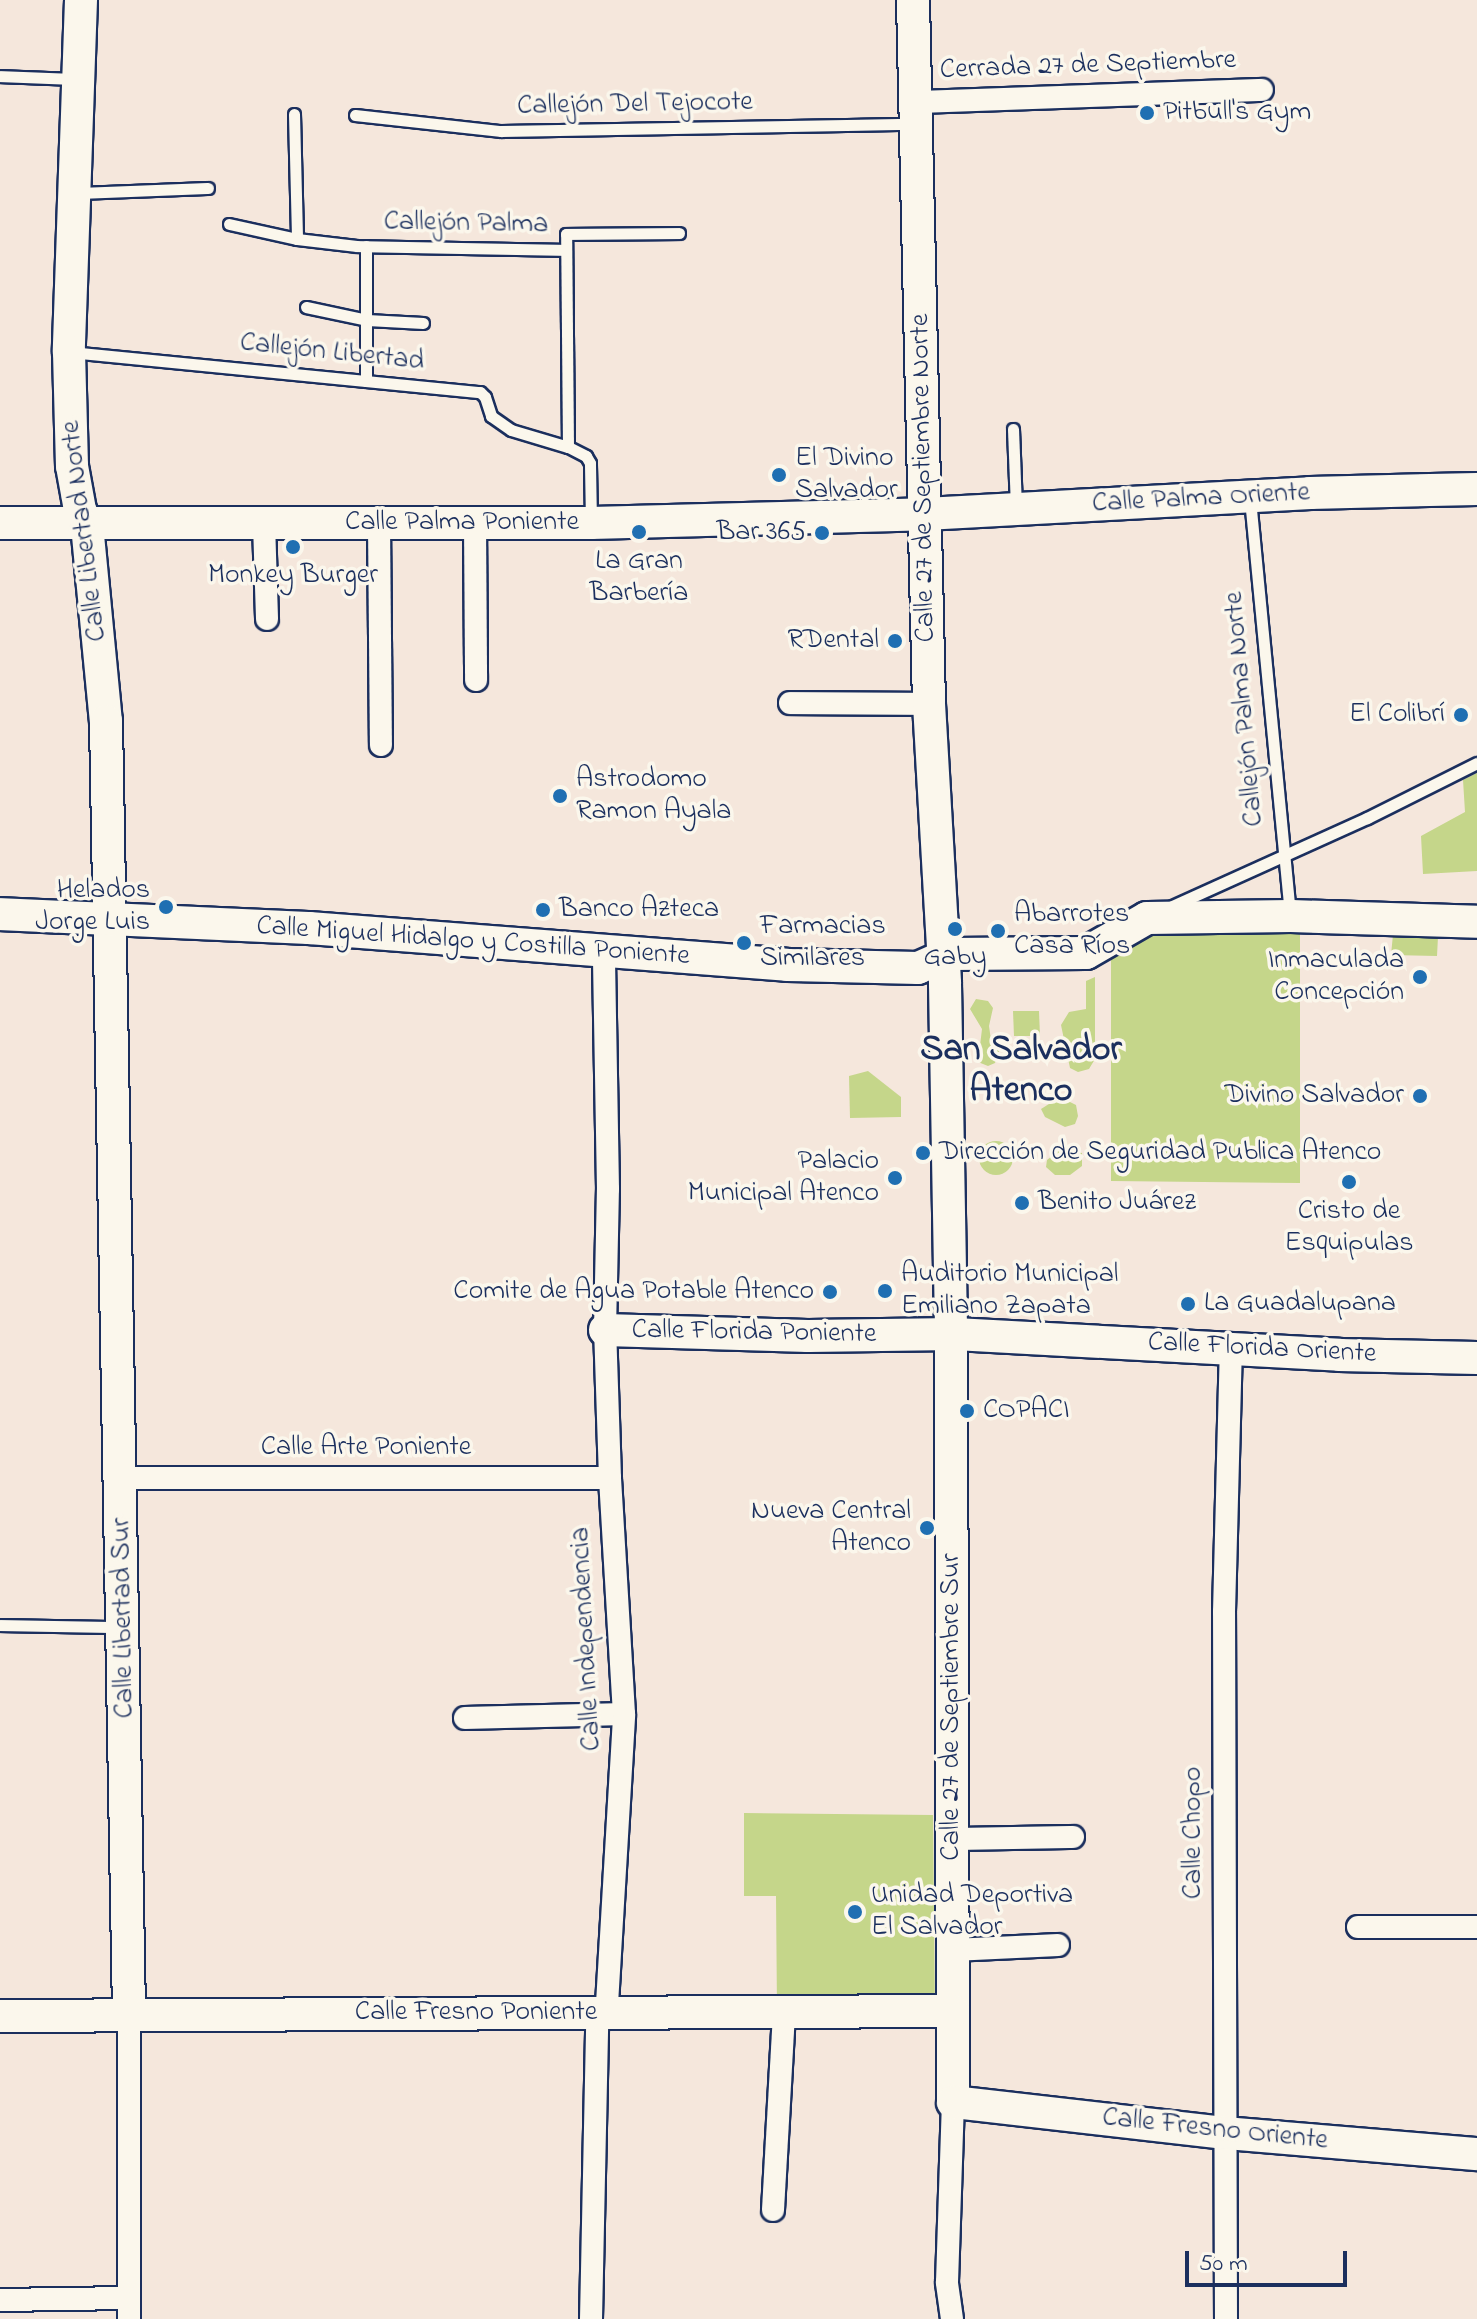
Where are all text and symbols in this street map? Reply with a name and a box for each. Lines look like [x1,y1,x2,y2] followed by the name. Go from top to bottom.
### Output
[939,44,1237,88] street label: Cerrada 27 de Septiembre
[517,86,753,124] street label: Callejón Del Tejocote
[1163,96,1311,130] place label: Pitbull's Gym
[1138,104,1156,122] marker: Pitbull's Gym
[383,206,549,242] street label: Callejón Palma
[904,313,944,643] street label: Calle 27 de Septiembre Norte
[238,327,426,379] street label: Callejón Libertad
[55,419,115,643] street label: Calle Libertad Norte
[795,442,898,508] place label: El Divino Salvador
[770,466,788,484] marker: El Divino Salvador
[1091,477,1311,521] street label: Calle Palma Oriente
[345,506,579,540] street label: Calle Palma Poniente
[716,516,806,550] place label: Bar 365
[630,523,648,541] marker: La Gran Barbería
[813,524,831,542] marker: Bar 365
[284,538,302,556] marker: Monkey Burger
[590,545,688,611] place label: La Gran Barbería
[208,559,378,593] place label: Monkey Burger
[1218,590,1272,828] street label: Callejón Palma Norte
[787,624,879,658] place label: RDental
[886,632,904,650] marker: RDental
[1349,698,1445,732] place label: El Colibrí
[1452,706,1470,724] marker: El Colibrí
[576,763,731,829] place label: Astrodomo Ramon Ayala
[551,787,569,805] marker: Astrodomo Ramon Ayala
[35,874,150,940] place label: Helados Jorge Luis
[559,893,719,927] place label: Banco Azteca
[157,898,175,916] marker: Helados Jorge Luis
[1014,898,1130,964] place label: Abarrotes Casa Ríos
[534,901,552,919] marker: Banco Azteca
[255,910,691,974] street label: Calle Miguel Hidalgo y Costilla Poniente
[760,910,886,976] place label: Farmacias Similares
[946,920,964,938] marker: Gaby
[989,922,1007,940] marker: Abarrotes Casa Ríos
[735,934,753,952] marker: Farmacias Similares
[923,941,987,975] place label: Gaby
[1268,944,1404,1010] place label: Inmaculada Concepción
[1411,968,1429,986] marker: Inmaculada Concepción
[920,1028,1122,1113] district label: San Salvador Atenco
[1224,1079,1404,1113] place label: Divino Salvador
[1411,1087,1429,1105] marker: Divino Salvador
[939,1136,1381,1170] place label: Dirección de Seguridad Publica Atenco
[914,1144,932,1162] marker: Dirección de Seguridad Publica Atenco
[688,1145,879,1211] place label: Palacio Municipal Atenco
[886,1169,904,1187] marker: Palacio Municipal Atenco
[1340,1173,1358,1191] marker: Cristo de Esquipulas
[1038,1186,1196,1220] place label: Benito Juárez
[1013,1194,1031,1212] marker: Benito Juárez
[1284,1195,1414,1261] place label: Cristo de Esquipulas
[901,1258,1119,1324] place label: Auditorio Municipal Emiliano Zapata
[453,1275,814,1309] place label: Comite de Agua Potable Atenco
[876,1282,894,1300] marker: Auditorio Municipal Emiliano Zapata
[821,1283,839,1301] marker: Comite de Agua Potable Atenco
[1204,1287,1396,1321] place label: La Guadalupana
[1179,1295,1197,1313] marker: La Guadalupana
[631,1314,877,1352] street label: Calle Florida Poniente
[1147,1326,1377,1372] street label: Calle Florida Oriente
[983,1394,1070,1428] place label: COPACI
[958,1402,976,1420] marker: COPACI
[261,1431,471,1465] street label: Calle Arte Poniente
[751,1495,911,1561] place label: Nueva Central Atenco
[105,1517,143,1719] street label: Calle Libertad Sur
[918,1519,936,1537] marker: Nueva Central Atenco
[564,1526,610,1752] street label: Calle Independencia
[935,1553,969,1861] street label: Calle 27 de Septiembre Sur
[1177,1767,1211,1899] street label: Calle Chopo
[871,1879,1073,1945] place label: Unidad Deportiva El Salvador
[846,1903,864,1921] marker: Unidad Deportiva El Salvador
[355,1996,597,2030] street label: Calle Fresno Poniente
[1101,2101,1329,2159] street label: Calle Fresno Oriente
[1189,2235,1351,2285] scale bar
[1199,2247,1248,2282] text: 50 m

